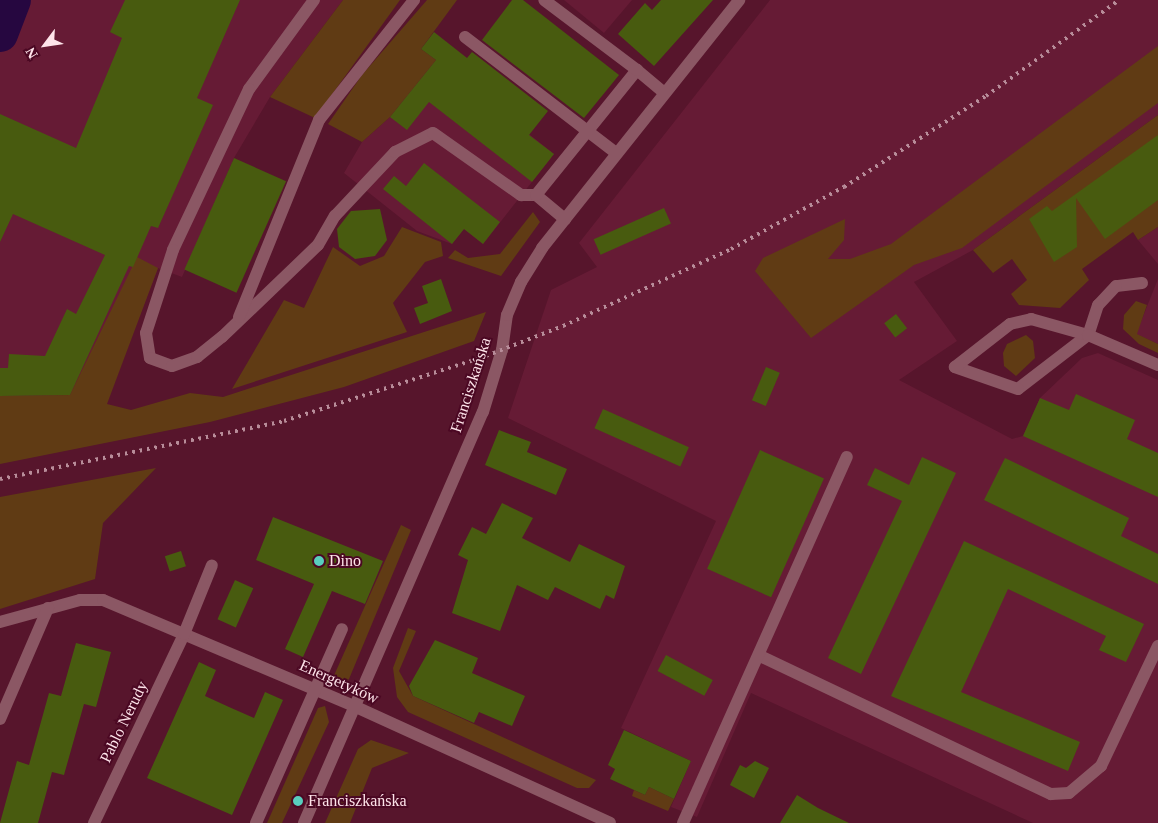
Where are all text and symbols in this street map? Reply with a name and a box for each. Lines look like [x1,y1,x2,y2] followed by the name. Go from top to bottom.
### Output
[20,20,70,70] north arrow
[23,45,41,61] text: N
[447,335,495,435] street label: Franciszkańska
[329,551,361,571] place label: Dino
[313,555,325,567] marker: Dino
[296,656,382,708] street label: Energetyków
[96,678,152,766] street label: Pablo Nerudy
[308,791,407,811] place label: Franciszkańska
[292,795,304,807] marker: Franciszkańska

